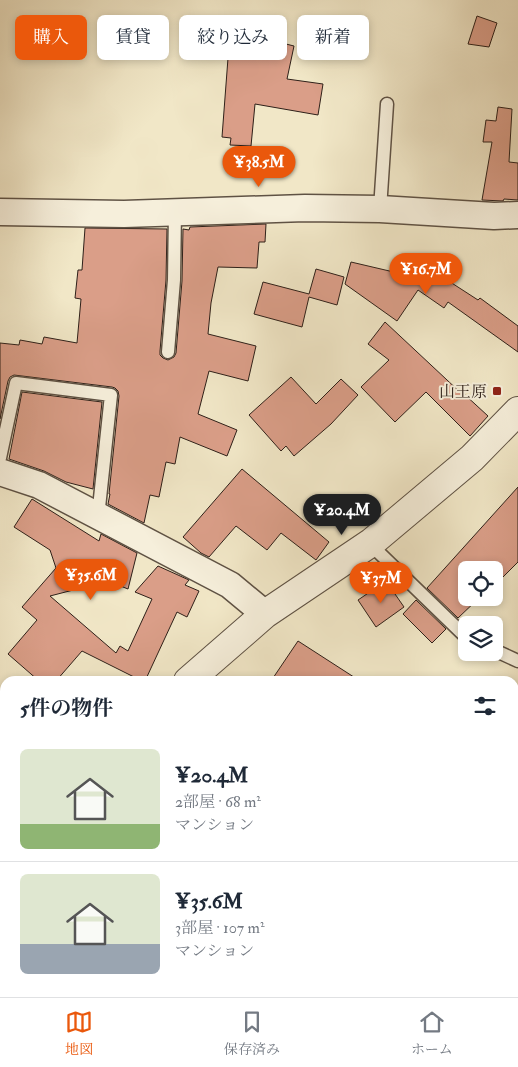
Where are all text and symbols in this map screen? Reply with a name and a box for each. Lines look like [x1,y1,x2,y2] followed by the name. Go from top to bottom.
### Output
[15,15,87,60] chip: 購入
[97,15,169,60] chip: 賃貸
[179,15,287,60] chip: 絞り込み
[297,15,369,60] chip: 新着
[218,146,300,188] pin: ¥38.5M
[233,152,285,172] text: ¥38.5M
[385,252,467,295] pin: ¥16.7M
[400,259,452,279] text: ¥16.7M
[439,382,487,402] place label: 山王原
[491,385,503,397] marker: 山王原
[301,494,383,536] pin: ¥20.4M
[314,500,370,520] text: ¥20.4M
[50,558,132,601] pin: ¥35.6M
[458,561,503,661] map controls
[458,561,503,606] button: locate
[351,562,411,604] pin: ¥37M
[65,565,117,585] text: ¥35.6M
[361,568,402,588] text: ¥37M
[458,616,503,661] button: layers
[471,692,499,720] icon: filters
[20,695,113,722] text: 5件の物件
[175,762,248,789] text: ¥20.4M
[60,769,120,829] icon: home
[175,792,261,812] text: 2部屋 · 68 m²
[175,815,254,835] text: マンション
[175,888,243,915] text: ¥35.6M
[60,894,120,954] icon: home
[175,918,264,938] text: 3部屋 · 107 m²
[175,941,254,961] text: マンション
[65,1008,93,1058] tab: 地図
[224,1008,280,1058] tab: 保存済み
[411,1008,453,1058] tab: ホーム

